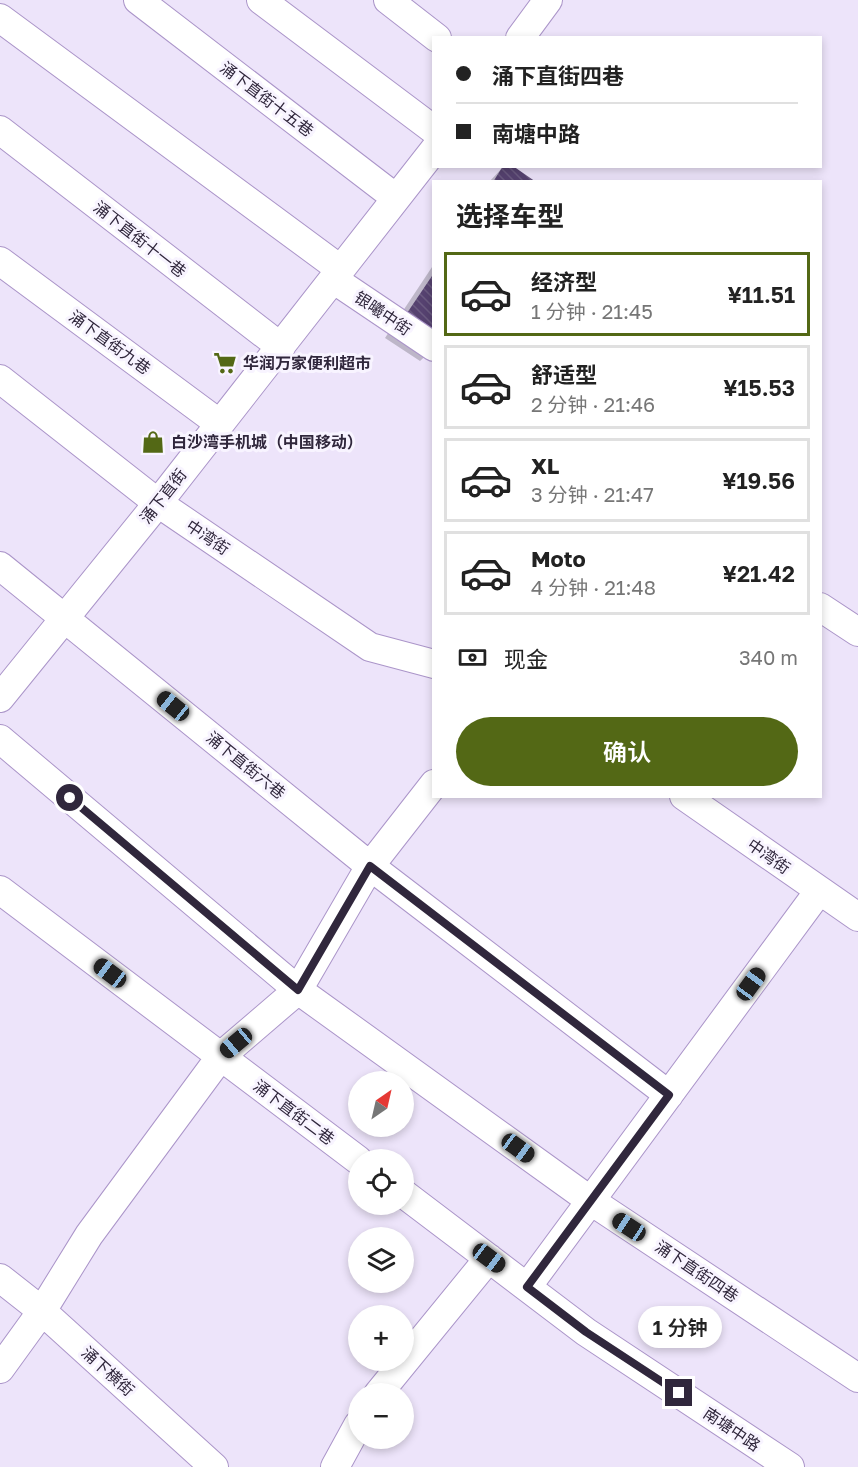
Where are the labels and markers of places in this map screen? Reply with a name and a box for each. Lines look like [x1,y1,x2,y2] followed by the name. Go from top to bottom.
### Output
[212,350,238,376] supermarket icon: 华润万家便利超市
[243,353,371,373] place label: 华润万家便利超市
[140,429,166,455] shop icon: 白沙湾手机城（中国移动）
[171,432,363,452] place label: 白沙湾手机城（中国移动）

